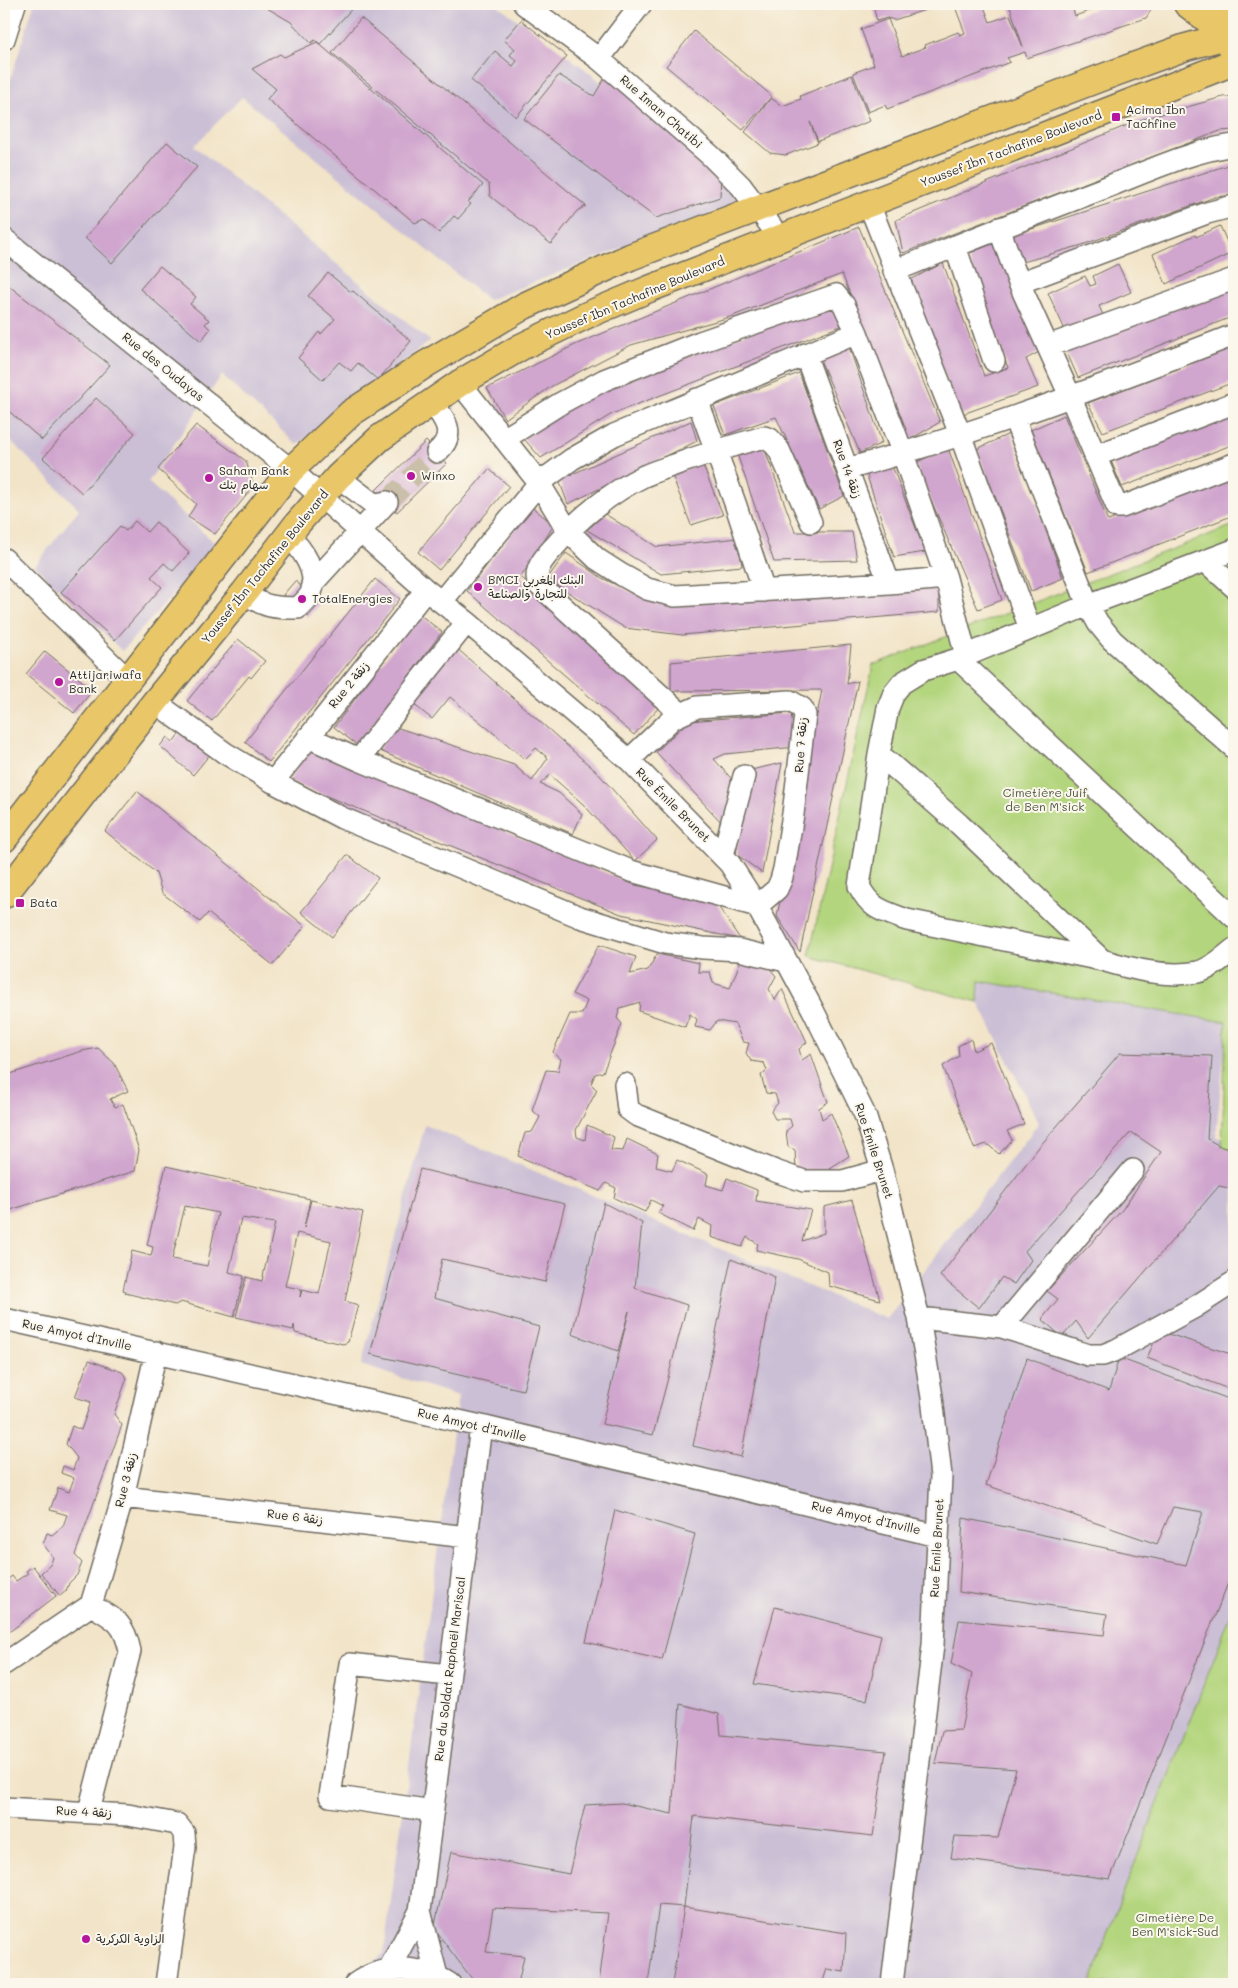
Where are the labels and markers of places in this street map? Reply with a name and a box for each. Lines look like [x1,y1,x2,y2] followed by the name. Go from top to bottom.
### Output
[1126,101,1185,131] place label: Acima Ibn Tachfine
[1110,111,1122,123] marker: Acima Ibn Tachfine
[219,462,289,494] place label: Saham Bank سهام بنك
[421,467,455,483] place label: Winxo
[405,470,417,482] marker: Winxo
[203,472,215,484] marker: Saham Bank سهام بنك
[488,571,584,602] place label: BMCI البنك المغربي للتجارة والصناعة
[472,581,484,593] marker: BMCI البنك المغربي للتجارة والصناعة
[312,590,393,606] place label: TotalEnergies
[296,593,308,605] marker: TotalEnergies
[69,666,142,696] place label: Attijariwafa Bank
[53,676,65,688] marker: Attijariwafa Bank
[30,894,58,910] place label: Bata
[14,897,26,909] marker: Bata
[96,1930,164,1947] place label: الزاوية الكركرية
[80,1933,92,1945] marker: الزاوية الكركرية

